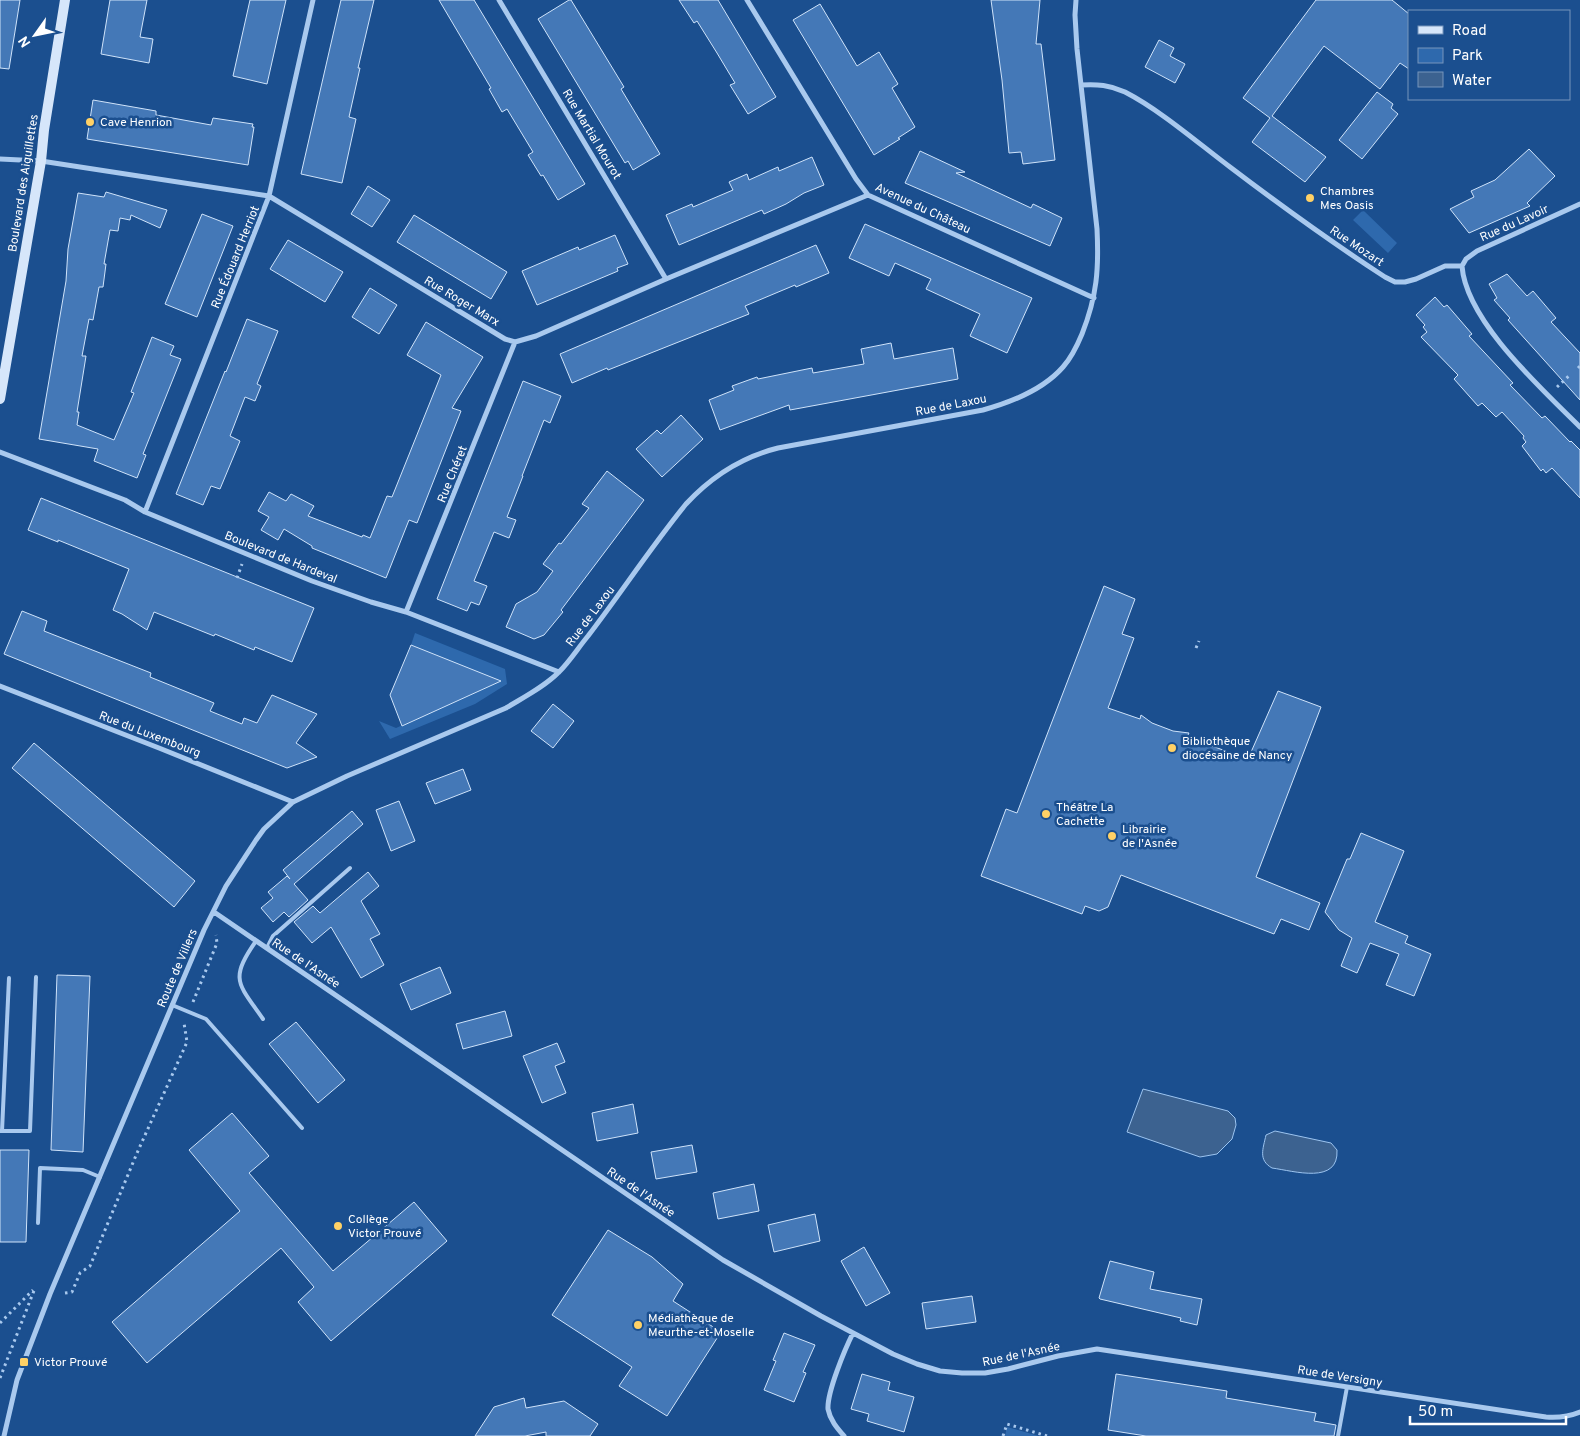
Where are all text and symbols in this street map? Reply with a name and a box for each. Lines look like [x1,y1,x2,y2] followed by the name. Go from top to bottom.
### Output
[10,10,60,60] north arrow
[1408,10,1570,100] legend
[1452,22,1487,41] text: Road
[15,32,35,50] text: N
[1452,47,1483,66] text: Park
[1452,72,1492,91] text: Water
[558,86,624,183] street label: Rue Martial Mourot
[5,113,43,253] street label: Boulevard des Aiguillettes
[100,115,172,131] place label: Cave Henrion
[84,116,96,128] marker: Cave Henrion
[872,180,973,238] street label: Avenue du Château
[1320,184,1374,214] place label: Chambres Mes Oasis
[1304,192,1316,204] marker: Chambres Mes Oasis
[1478,202,1552,246] street label: Rue du Lavoir
[208,204,264,311] street label: Rue Édouard Herriot
[1326,223,1387,271] street label: Rue Mozart
[421,273,502,331] street label: Rue Roger Marx
[914,391,988,421] street label: Rue de Laxou
[434,443,472,505] street label: Rue Chéret
[222,528,339,588] street label: Boulevard de Hardeval
[563,583,619,650] street label: Rue de Laxou
[96,708,203,762] street label: Rue du Luxembourg
[1182,734,1292,764] place label: Bibliothèque diocésaine de Nancy
[1166,742,1178,754] marker: Bibliothèque diocésaine de Nancy
[1056,800,1113,830] place label: Théâtre La Cachette
[1040,808,1052,820] marker: Théâtre La Cachette
[1122,822,1177,852] place label: Librairie de l'Asnée
[1106,830,1118,842] marker: Librairie de l'Asnée
[154,926,202,1010] street label: Route de Villers
[268,935,343,993] street label: Rue de l'Asnée
[603,1164,678,1222] street label: Rue de l'Asnée
[348,1212,421,1242] place label: Collège Victor Prouvé
[332,1220,344,1232] marker: Collège Victor Prouvé
[648,1311,754,1341] place label: Médiathèque de Meurthe-et-Moselle
[632,1319,644,1331] marker: Médiathèque de Meurthe-et-Moselle
[981,1339,1062,1371] street label: Rue de l'Asnée
[34,1355,107,1371] place label: Victor Prouvé
[18,1356,30,1368] marker: Victor Prouvé
[1296,1362,1383,1392] street label: Rue de Versigny
[1410,1394,1566,1426] scale bar
[1418,1403,1453,1422] text: 50 m

